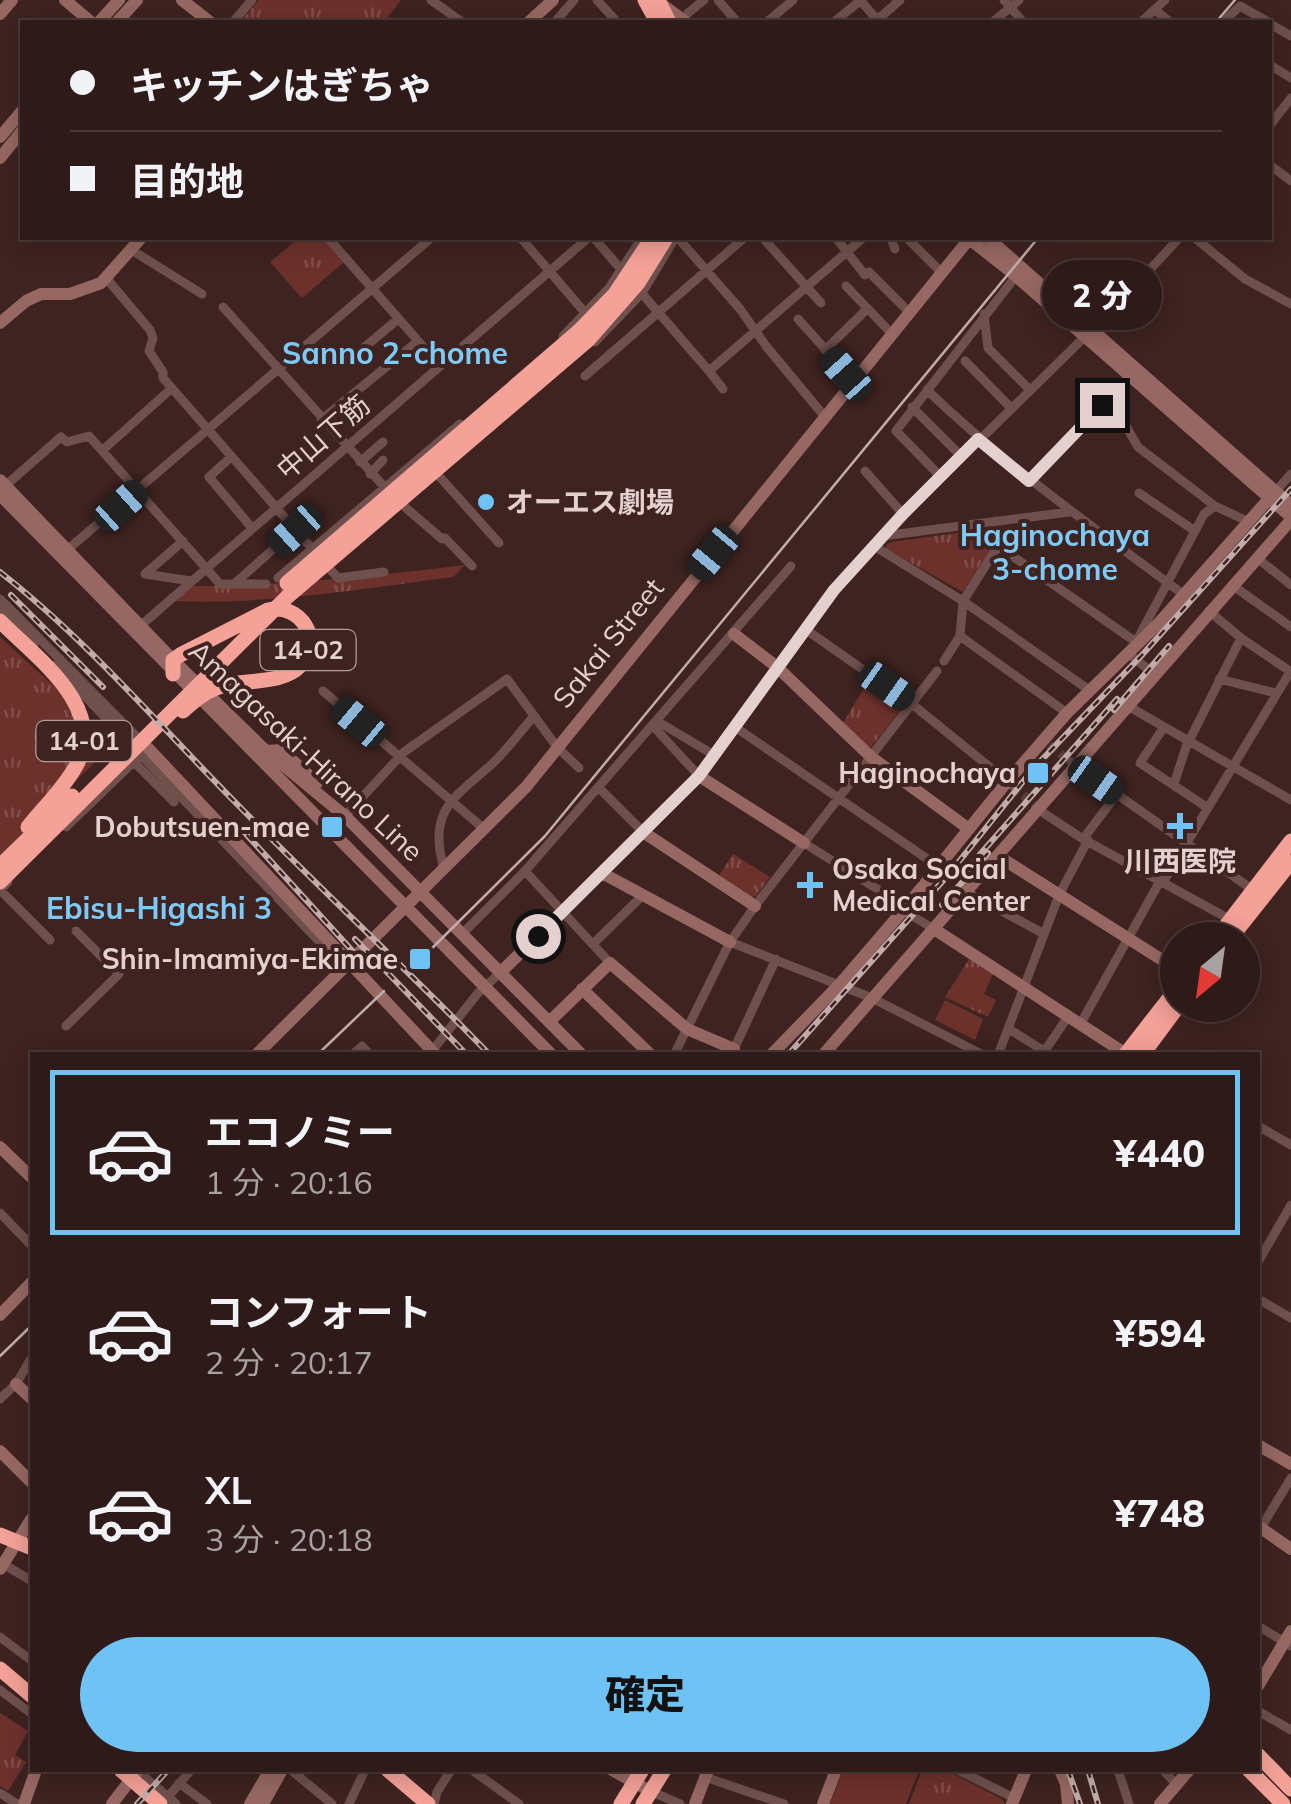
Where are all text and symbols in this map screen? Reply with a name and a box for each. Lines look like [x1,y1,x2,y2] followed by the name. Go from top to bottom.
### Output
[130,61,434,109] text: キッチンはぎちゃ
[130,157,244,205] text: 目的地
[1042,260,1162,330] callout: 2 分
[1072,275,1132,315] text: 2 分
[282,334,508,372] district label: Sanno 2-chome
[815,342,877,406] car
[1080,383,1125,428] route end
[269,387,376,487] street label: 中山下筋
[89,475,153,537] car
[506,484,674,519] place label: オーエス劇場
[475,491,497,513] marker: オーエス劇場
[263,499,327,561] car
[960,516,1150,588] district label: Haginochaya 3-chome
[682,520,744,586] car
[545,571,671,715] street label: Sakai Street
[260,630,356,670] road number: 14-02
[182,633,431,868] street label: Amagasaki-Hirano Line
[854,657,920,715] car
[326,691,392,753] car
[36,721,132,761] road number: 14-01
[1063,751,1129,809] car
[838,755,1016,790] place label: Haginochaya
[1025,760,1051,786] marker: Haginochaya
[94,809,310,844] place label: Dobutsuen-mae
[1167,813,1193,839] marker: 川西医院
[319,814,345,840] marker: Dobutsuen-mae
[1124,843,1236,878] place label: 川西医院
[832,851,1030,918] place label: Osaka Social Medical Center
[797,872,823,898] marker: Osaka Social Medical Center
[46,889,272,927] district label: Ebisu-Higashi 3
[516,914,561,959] route start
[1160,922,1260,1022] north arrow
[1160,922,1260,1022] map controls
[102,941,398,976] place label: Shin-Imamiya-Ekimae
[407,946,433,972] marker: Shin-Imamiya-Ekimae
[85,1108,175,1198] icon: car
[205,1108,395,1156] text: エコノミー
[1114,1129,1205,1177] text: ¥440
[205,1162,373,1202] text: 1 分 · 20:16
[85,1288,175,1378] icon: car
[205,1288,432,1336] text: コンフォート
[1114,1309,1205,1357] text: ¥594
[205,1342,373,1382] text: 2 分 · 20:17
[205,1466,252,1514] text: XL
[85,1468,175,1558] icon: car
[1114,1489,1205,1537] text: ¥748
[205,1519,373,1559] text: 3 分 · 20:18
[80,1637,1210,1752] button: 確定

